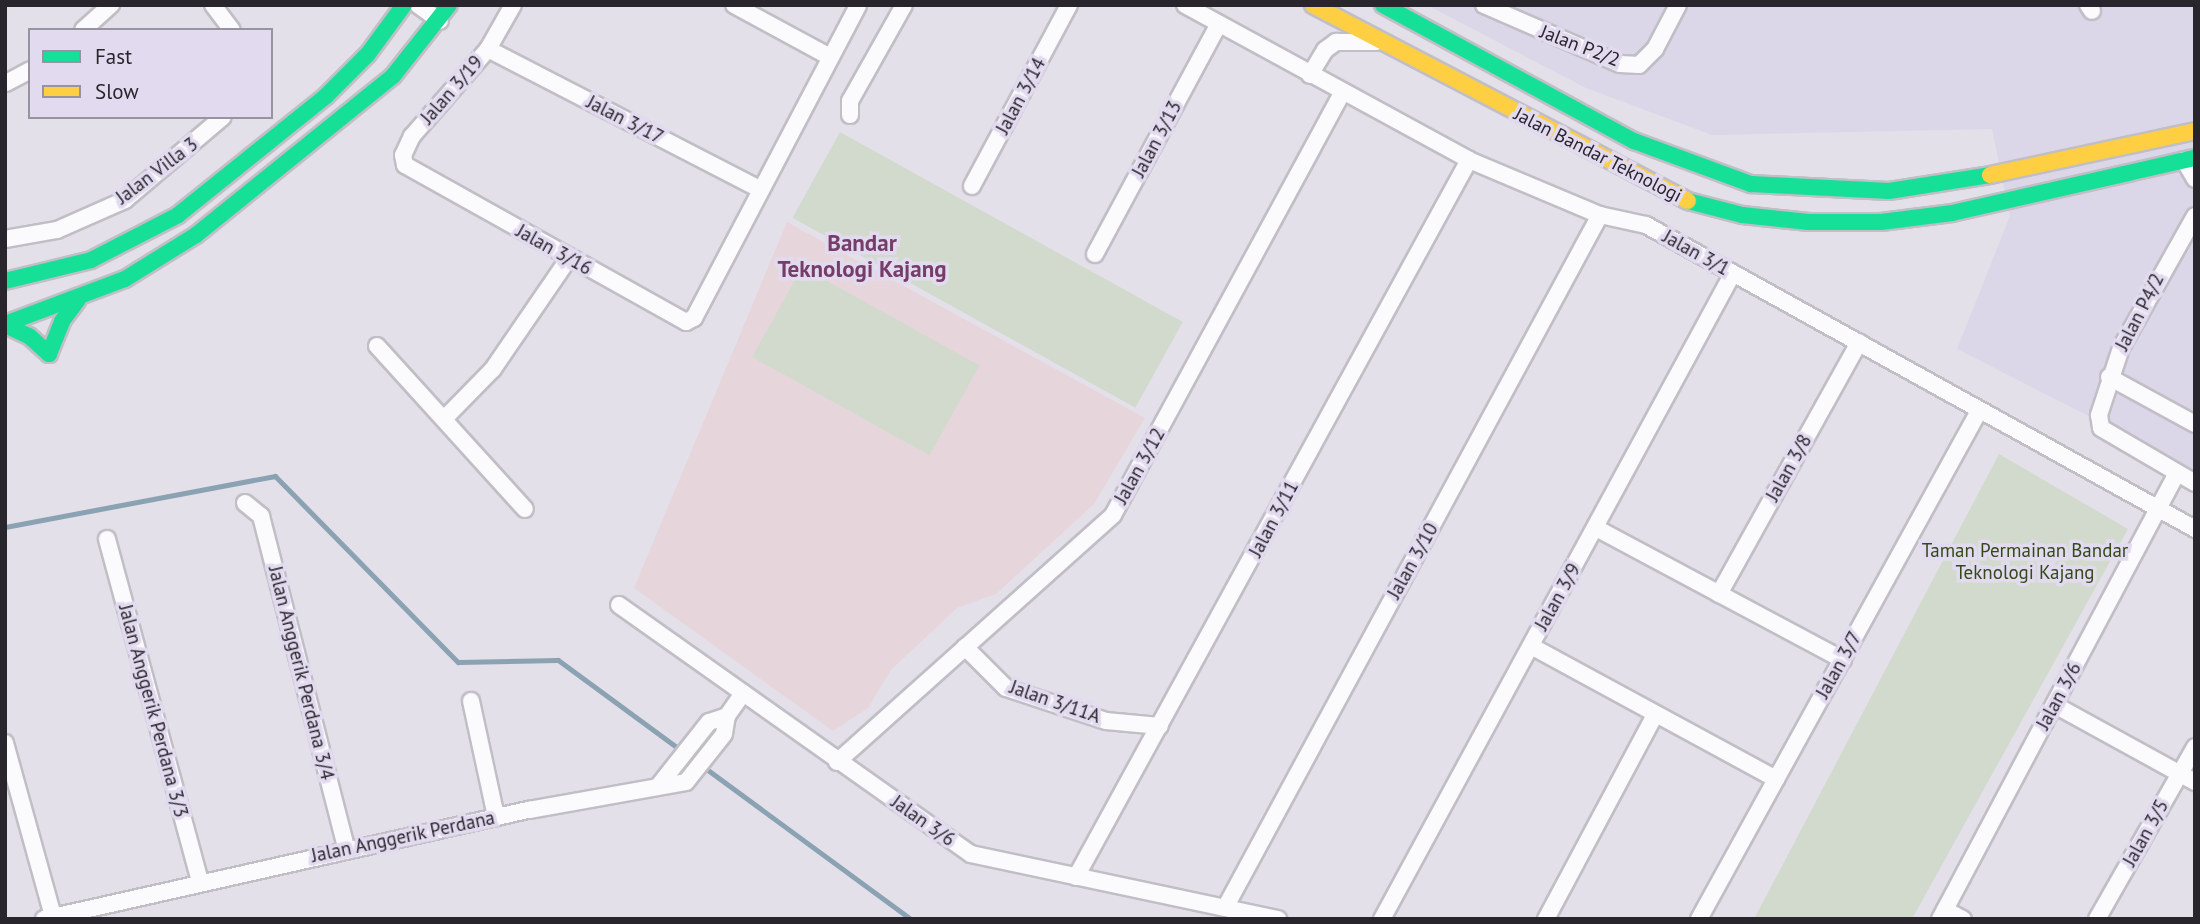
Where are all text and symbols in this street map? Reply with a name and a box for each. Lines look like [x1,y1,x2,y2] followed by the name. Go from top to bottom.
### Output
[1537,20,1623,72] street label: Jalan P2/2
[28,28,273,119] legend
[95,43,132,70] text: Fast
[416,51,488,129] street label: Jalan 3/19
[991,54,1051,138] street label: Jalan 3/14
[95,78,139,105] text: Slow
[583,91,667,149] street label: Jalan 3/17
[1127,97,1187,181] street label: Jalan 3/13
[1510,103,1686,207] street label: Jalan Bandar Teknologi
[111,133,203,209] street label: Jalan Villa 3
[512,220,596,280] street label: Jalan 3/16
[1659,225,1733,281] street label: Jalan 3/1
[777,229,947,283] district label: Bandar Teknologi Kajang
[2111,270,2169,354] street label: Jalan P4/2
[1110,424,1170,508] street label: Jalan 3/12
[1761,431,1817,505] street label: Jalan 3/8
[1244,477,1304,561] street label: Jalan 3/11
[1383,519,1443,603] street label: Jalan 3/10
[1922,540,2128,584] park label: Taman Permainan Bandar Teknologi Kajang
[1530,560,1586,634] street label: Jalan 3/9
[263,563,339,783] street label: Jalan Anggerik Perdana 3/4
[113,601,193,821] street label: Jalan Anggerik Perdana 3/3
[1811,628,1867,702] street label: Jalan 3/7
[2032,658,2086,734] street label: Jalan 3/6
[1007,676,1103,728] street label: Jalan 3/11A
[887,791,959,851] street label: Jalan 3/6
[2118,796,2174,870] street label: Jalan 3/5
[309,806,497,868] street label: Jalan Anggerik Perdana

